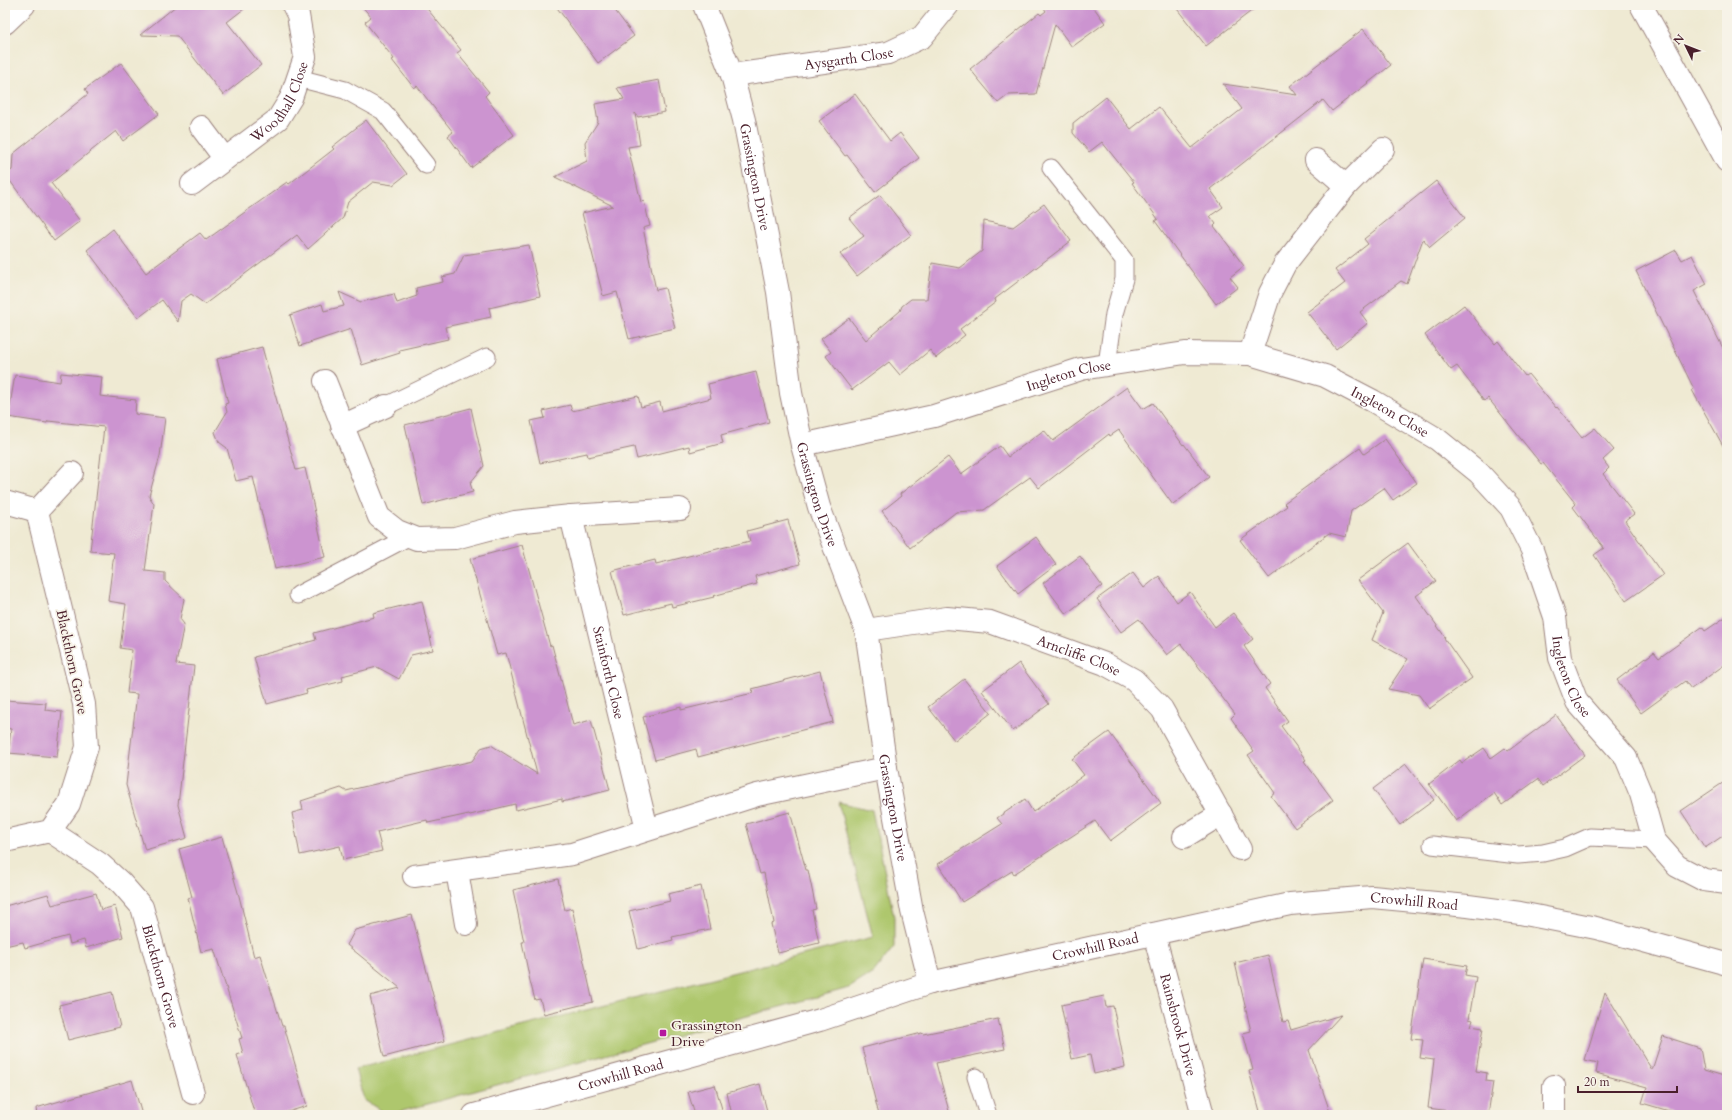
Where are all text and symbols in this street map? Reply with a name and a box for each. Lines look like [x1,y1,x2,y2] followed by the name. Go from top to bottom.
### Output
[1666,26,1706,66] north arrow
[1670,31,1688,48] text: N
[803,42,897,74] street label: Aysgarth Close
[245,59,312,147] street label: Woodhall Close
[735,122,775,232] street label: Grassington Drive
[1024,355,1112,395] street label: Ingleton Close
[1348,382,1433,442] street label: Ingleton Close
[792,440,843,550] street label: Grassington Drive
[52,608,92,716] street label: Blackthorn Grove
[589,624,629,721] street label: Stainforth Close
[1034,630,1124,680] street label: Arncliffe Close
[1548,634,1596,721] street label: Ingleton Close
[875,753,912,863] street label: Grassington Drive
[1369,887,1459,915] street label: Crowhill Road
[138,922,184,1030] street label: Blackthorn Grove
[1050,928,1141,965] street label: Crowhill Road
[1156,971,1201,1078] street label: Rainsbrook Drive
[671,1016,742,1051] place label: Grassington Drive
[658,1028,668,1038] marker: Grassington Drive
[576,1054,666,1096] street label: Crowhill Road
[1578,1068,1677,1094] scale bar
[1584,1074,1611,1090] text: 20 m

